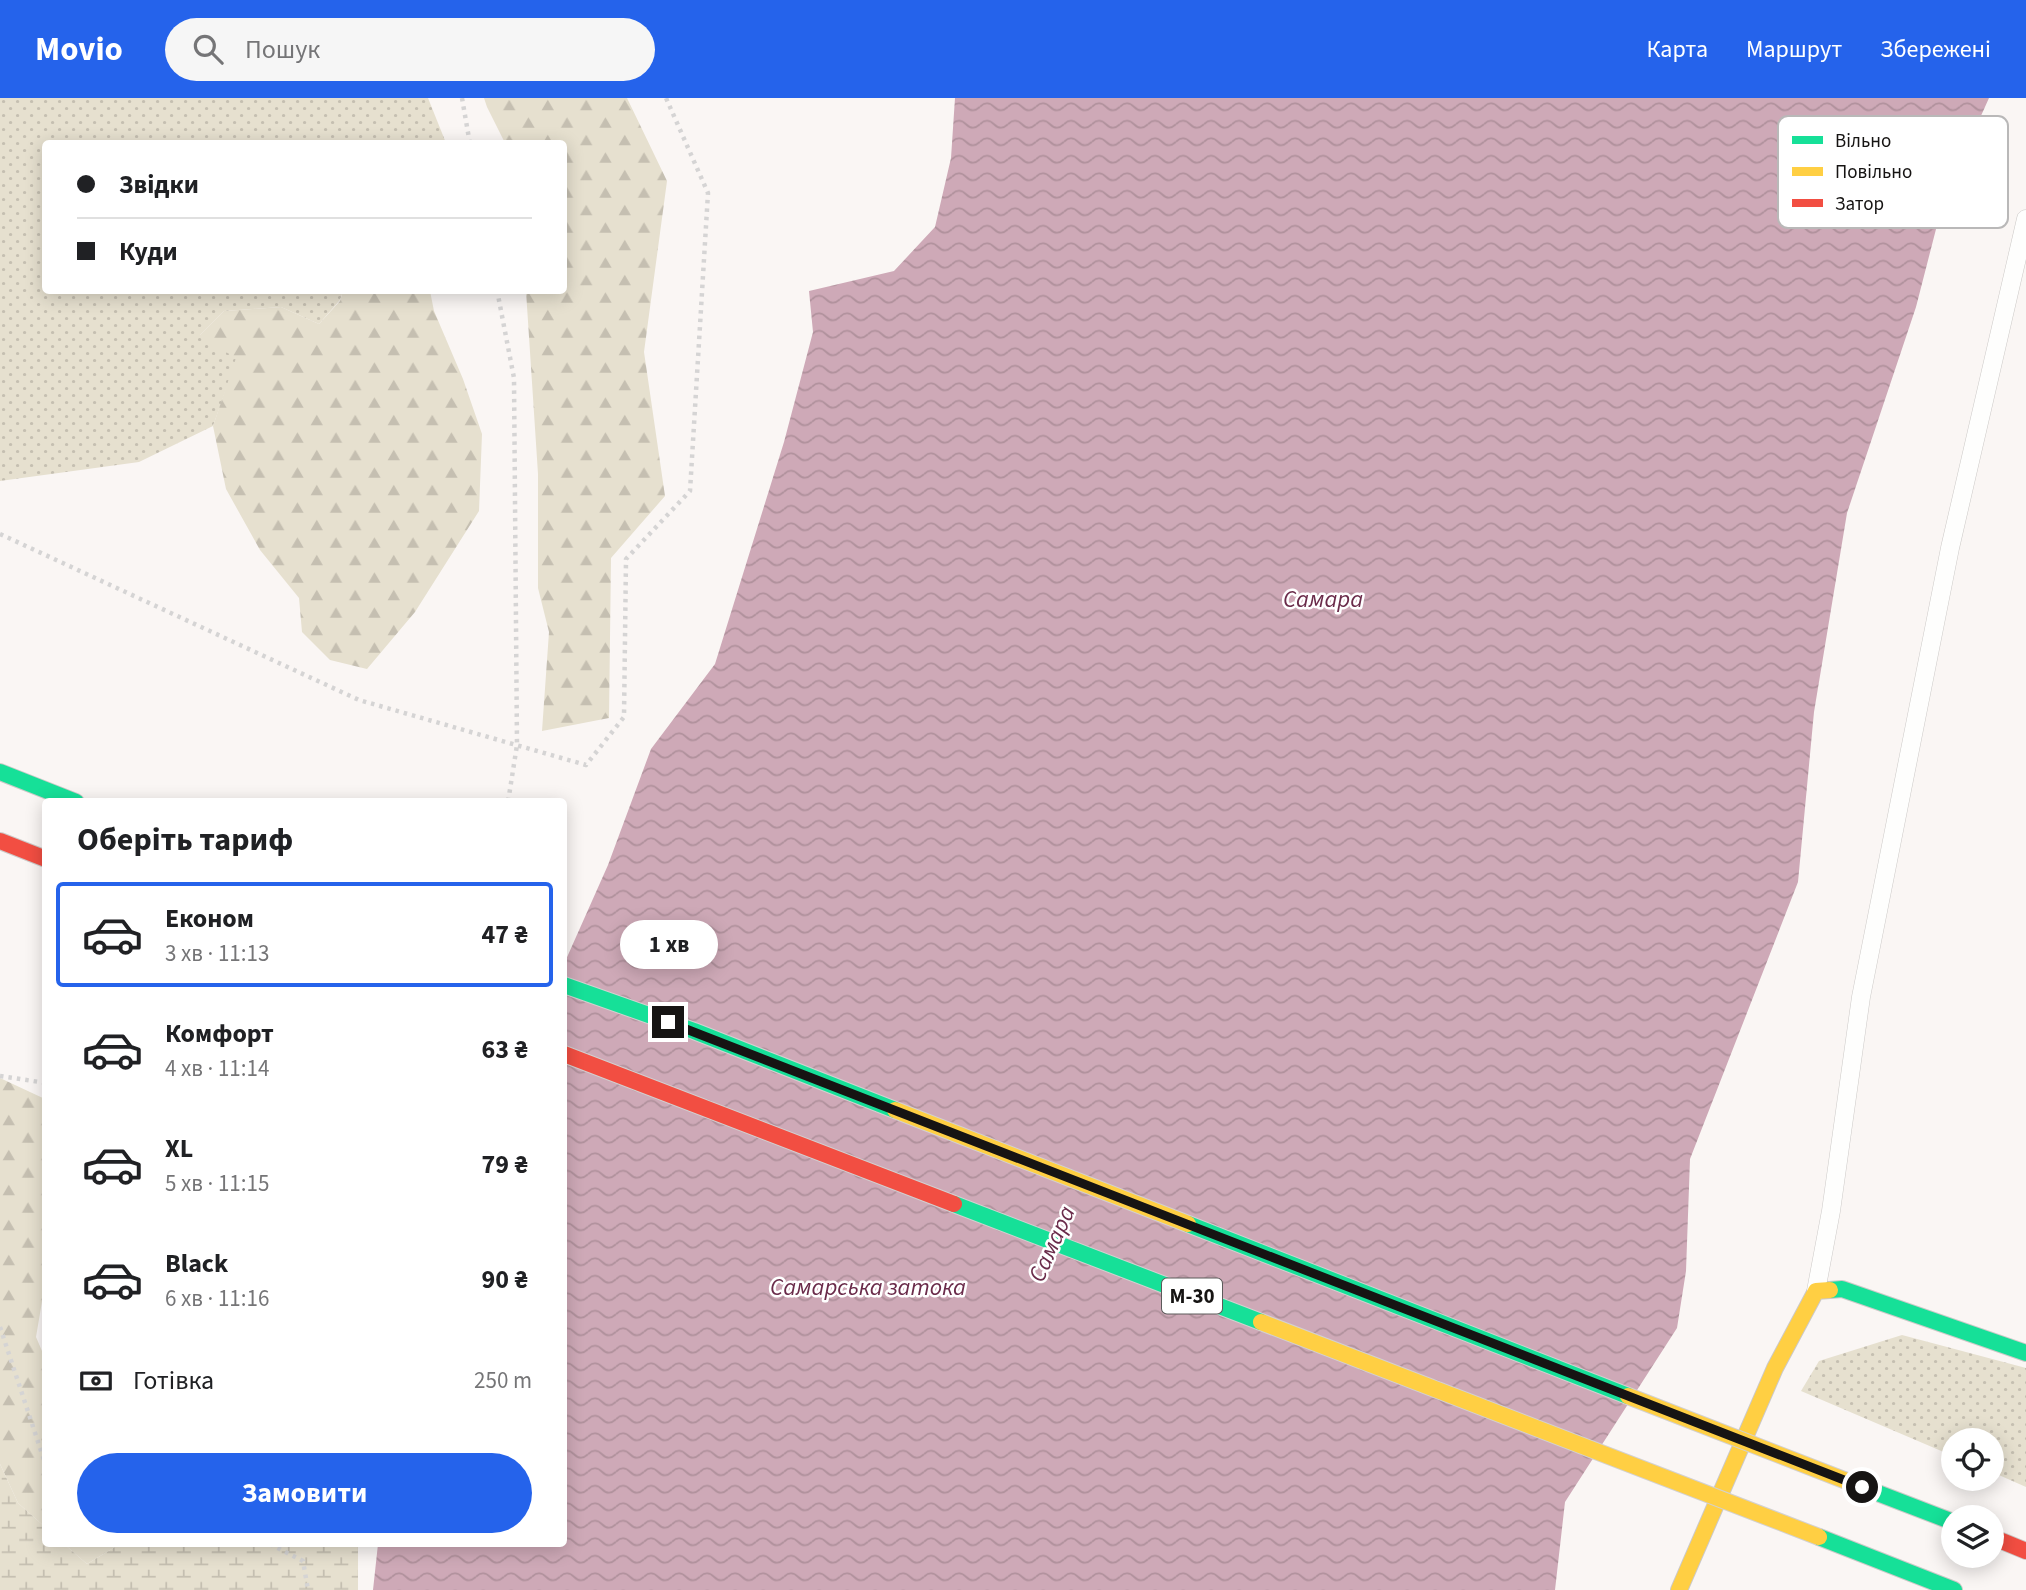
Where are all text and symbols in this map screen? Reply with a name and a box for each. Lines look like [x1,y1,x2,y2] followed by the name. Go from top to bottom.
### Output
[165,18,655,81] search box
[35,26,123,73] text: Movio
[189,30,227,68] icon: search
[245,31,320,68] text: Пошук
[1646,32,1708,67] text: Карта
[1746,32,1842,67] text: Маршрут
[1880,32,1991,67] text: Збережені
[1778,116,2008,228] legend
[1835,128,1891,155] text: Вільно
[1835,159,1912,186] text: Повільно
[119,166,199,203] text: Звідки
[1835,191,1884,218] text: Затор
[119,233,178,270] text: Куди
[1283,582,1363,617] water label: Самара
[77,817,293,863] text: Оберіть тариф
[165,900,254,937] text: Економ
[81,903,144,966] icon: car
[482,916,528,953] text: 47 ₴
[619,920,717,970] callout: 1 хв
[649,928,689,961] text: 1 хв
[165,937,269,970] text: 3 хв · 11:13
[652,1006,684,1038] route end
[165,1015,274,1052] text: Комфорт
[81,1018,144,1081] icon: car
[482,1031,528,1068] text: 63 ₴
[165,1052,269,1085] text: 4 хв · 11:14
[165,1130,193,1167] text: XL
[81,1133,144,1196] icon: car
[482,1146,528,1183] text: 79 ₴
[165,1167,269,1200] text: 5 хв · 11:15
[1020,1200,1084,1288] water label: Самара
[165,1245,228,1282] text: Black
[81,1248,144,1311] icon: car
[482,1261,528,1298] text: 90 ₴
[770,1270,966,1305] water label: Самарська затока
[1162,1278,1222,1314] road number: М-30
[165,1282,269,1315] text: 6 хв · 11:16
[77,1362,115,1400] icon: cash
[133,1362,214,1399] text: Готівка
[474,1364,532,1397] text: 250 m
[1941,1428,2004,1568] map controls
[1941,1428,2004,1491] button: locate
[77,1453,532,1533] button: Замовити
[1846,1471,1878,1503] route start
[1941,1505,2004,1568] button: layers

